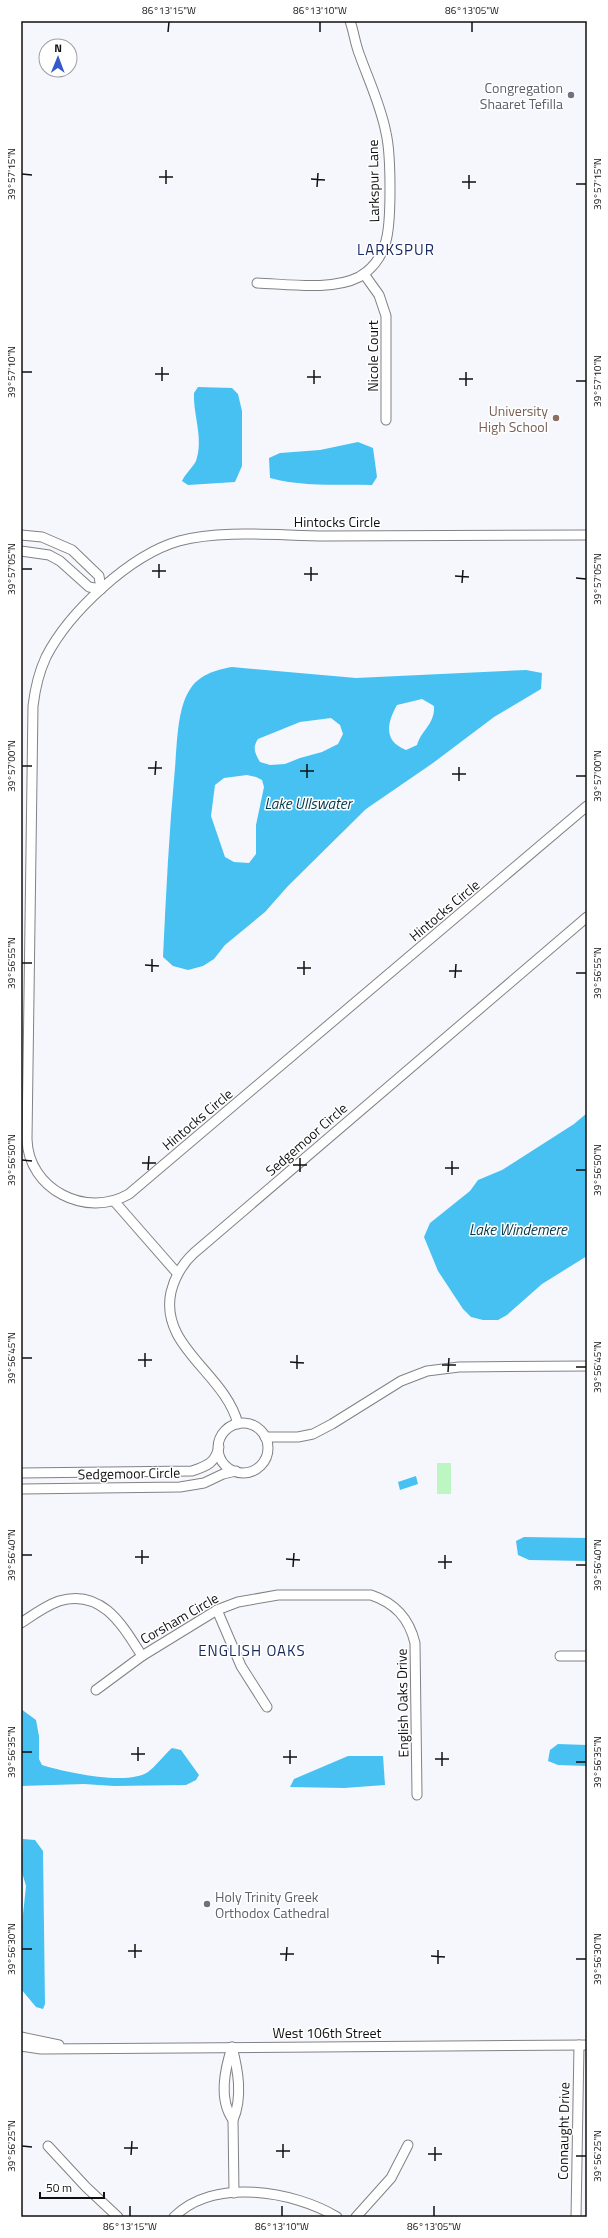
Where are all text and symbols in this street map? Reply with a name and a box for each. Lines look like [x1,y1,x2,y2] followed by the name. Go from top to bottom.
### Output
[142,3,196,18] text: 86°13'15"W
[293,3,347,18] text: 86°13'10"W
[445,3,499,18] text: 86°13'05"W
[38,38,78,78] north arrow
[54,40,62,56] text: N
[480,77,563,114] place label: Congregation Shaaret Tefilla
[566,90,576,100] marker: Congregation Shaaret Tefilla
[362,139,384,223] street label: Larkspur Lane
[4,148,19,200] text: 39°57'15"N
[590,158,605,210] text: 39°57'15"N
[357,238,435,261] district label: LARKSPUR
[362,320,383,392] street label: Nicole Court
[4,346,19,398] text: 39°57'10"N
[590,355,605,407] text: 39°57'10"N
[478,400,548,437] place label: University High School
[551,413,561,423] marker: University High School
[294,511,380,532] street label: Hintocks Circle
[4,543,19,595] text: 39°57'05"N
[590,553,605,605] text: 39°57'05"N
[4,740,19,792] text: 39°57'00"N
[590,750,605,802] text: 39°57'00"N
[264,792,354,815] water label: Lake Ullswater
[404,874,484,946] street label: Hintocks Circle
[4,937,19,989] text: 39°56'55"N
[590,947,605,999] text: 39°56'55"N
[157,1083,237,1155] street label: Hintocks Circle
[260,1097,352,1181] street label: Sedgemoor Circle
[4,1134,19,1186] text: 39°56'50"N
[590,1144,605,1196] text: 39°56'50"N
[469,1218,568,1241] water label: Lake Windemere
[4,1332,19,1384] text: 39°56'45"N
[590,1341,605,1393] text: 39°56'45"N
[78,1462,180,1484] street label: Sedgemoor Circle
[4,1529,19,1581] text: 39°56'40"N
[590,1539,605,1591] text: 39°56'40"N
[136,1587,222,1649] street label: Corsham Circle
[198,1639,306,1662] district label: ENGLISH OAKS
[391,1648,413,1758] street label: English Oaks Drive
[4,1726,19,1778] text: 39°56'35"N
[590,1736,605,1788] text: 39°56'35"N
[215,1886,330,1923] place label: Holy Trinity Greek Orthodox Cathedral
[202,1899,212,1909] marker: Holy Trinity Greek Orthodox Cathedral
[4,1923,19,1975] text: 39°56'30"N
[590,1933,605,1985] text: 39°56'30"N
[273,2022,381,2043] street label: West 106th Street
[552,2082,574,2180] street label: Connaught Drive
[4,2120,19,2172] text: 39°56'25"N
[590,2130,605,2182] text: 39°56'25"N
[40,2174,104,2200] scale bar
[46,2178,72,2197] text: 50 m
[103,2219,157,2234] text: 86°13'15"W
[255,2219,309,2234] text: 86°13'10"W
[407,2219,461,2234] text: 86°13'05"W

